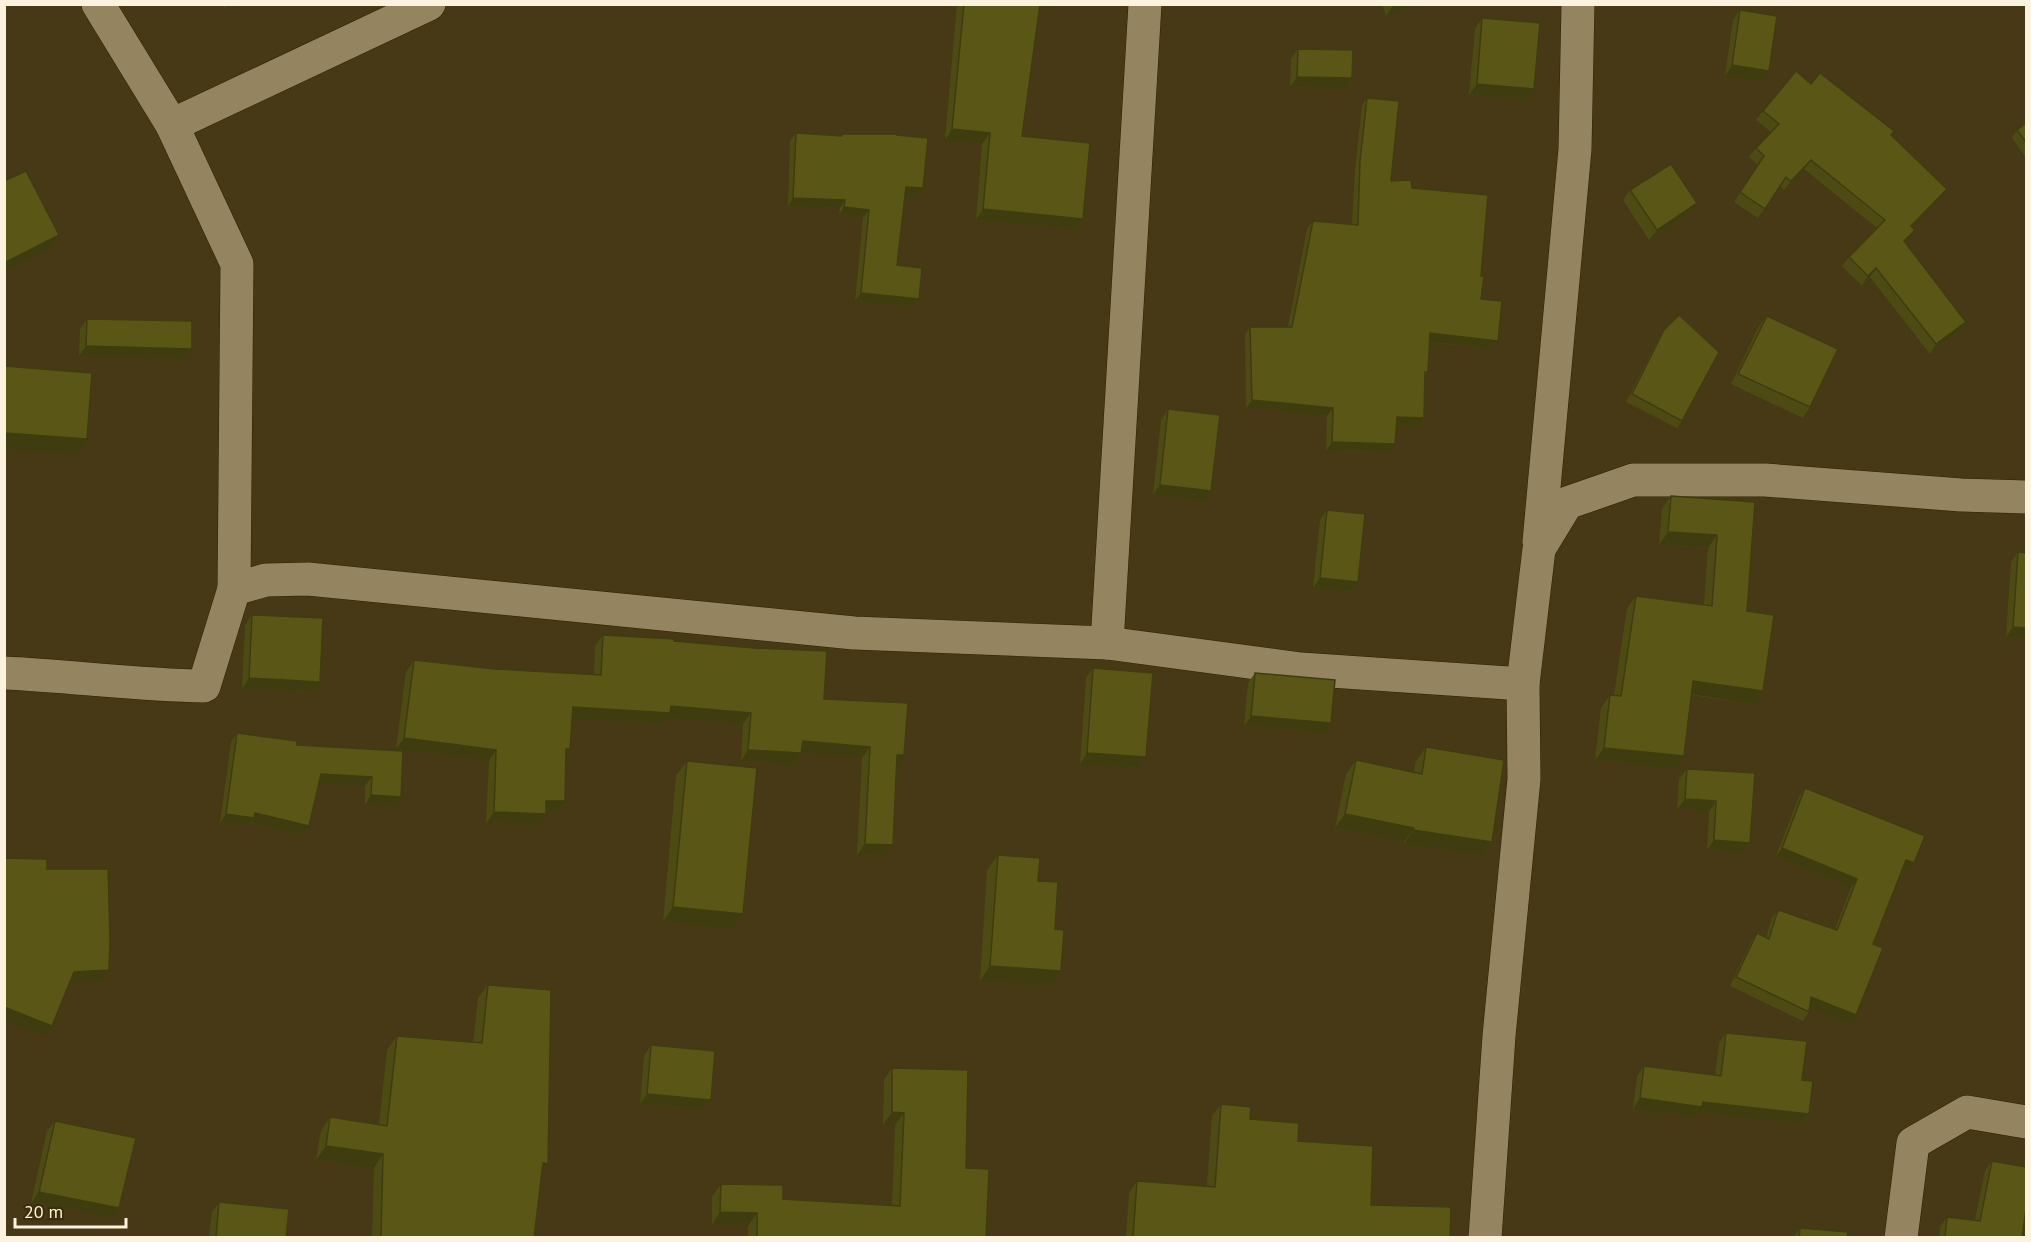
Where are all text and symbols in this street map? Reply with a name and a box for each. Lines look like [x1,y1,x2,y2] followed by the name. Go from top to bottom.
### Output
[15,1191,126,1229] scale bar
[24,1200,63,1223] text: 20 m

